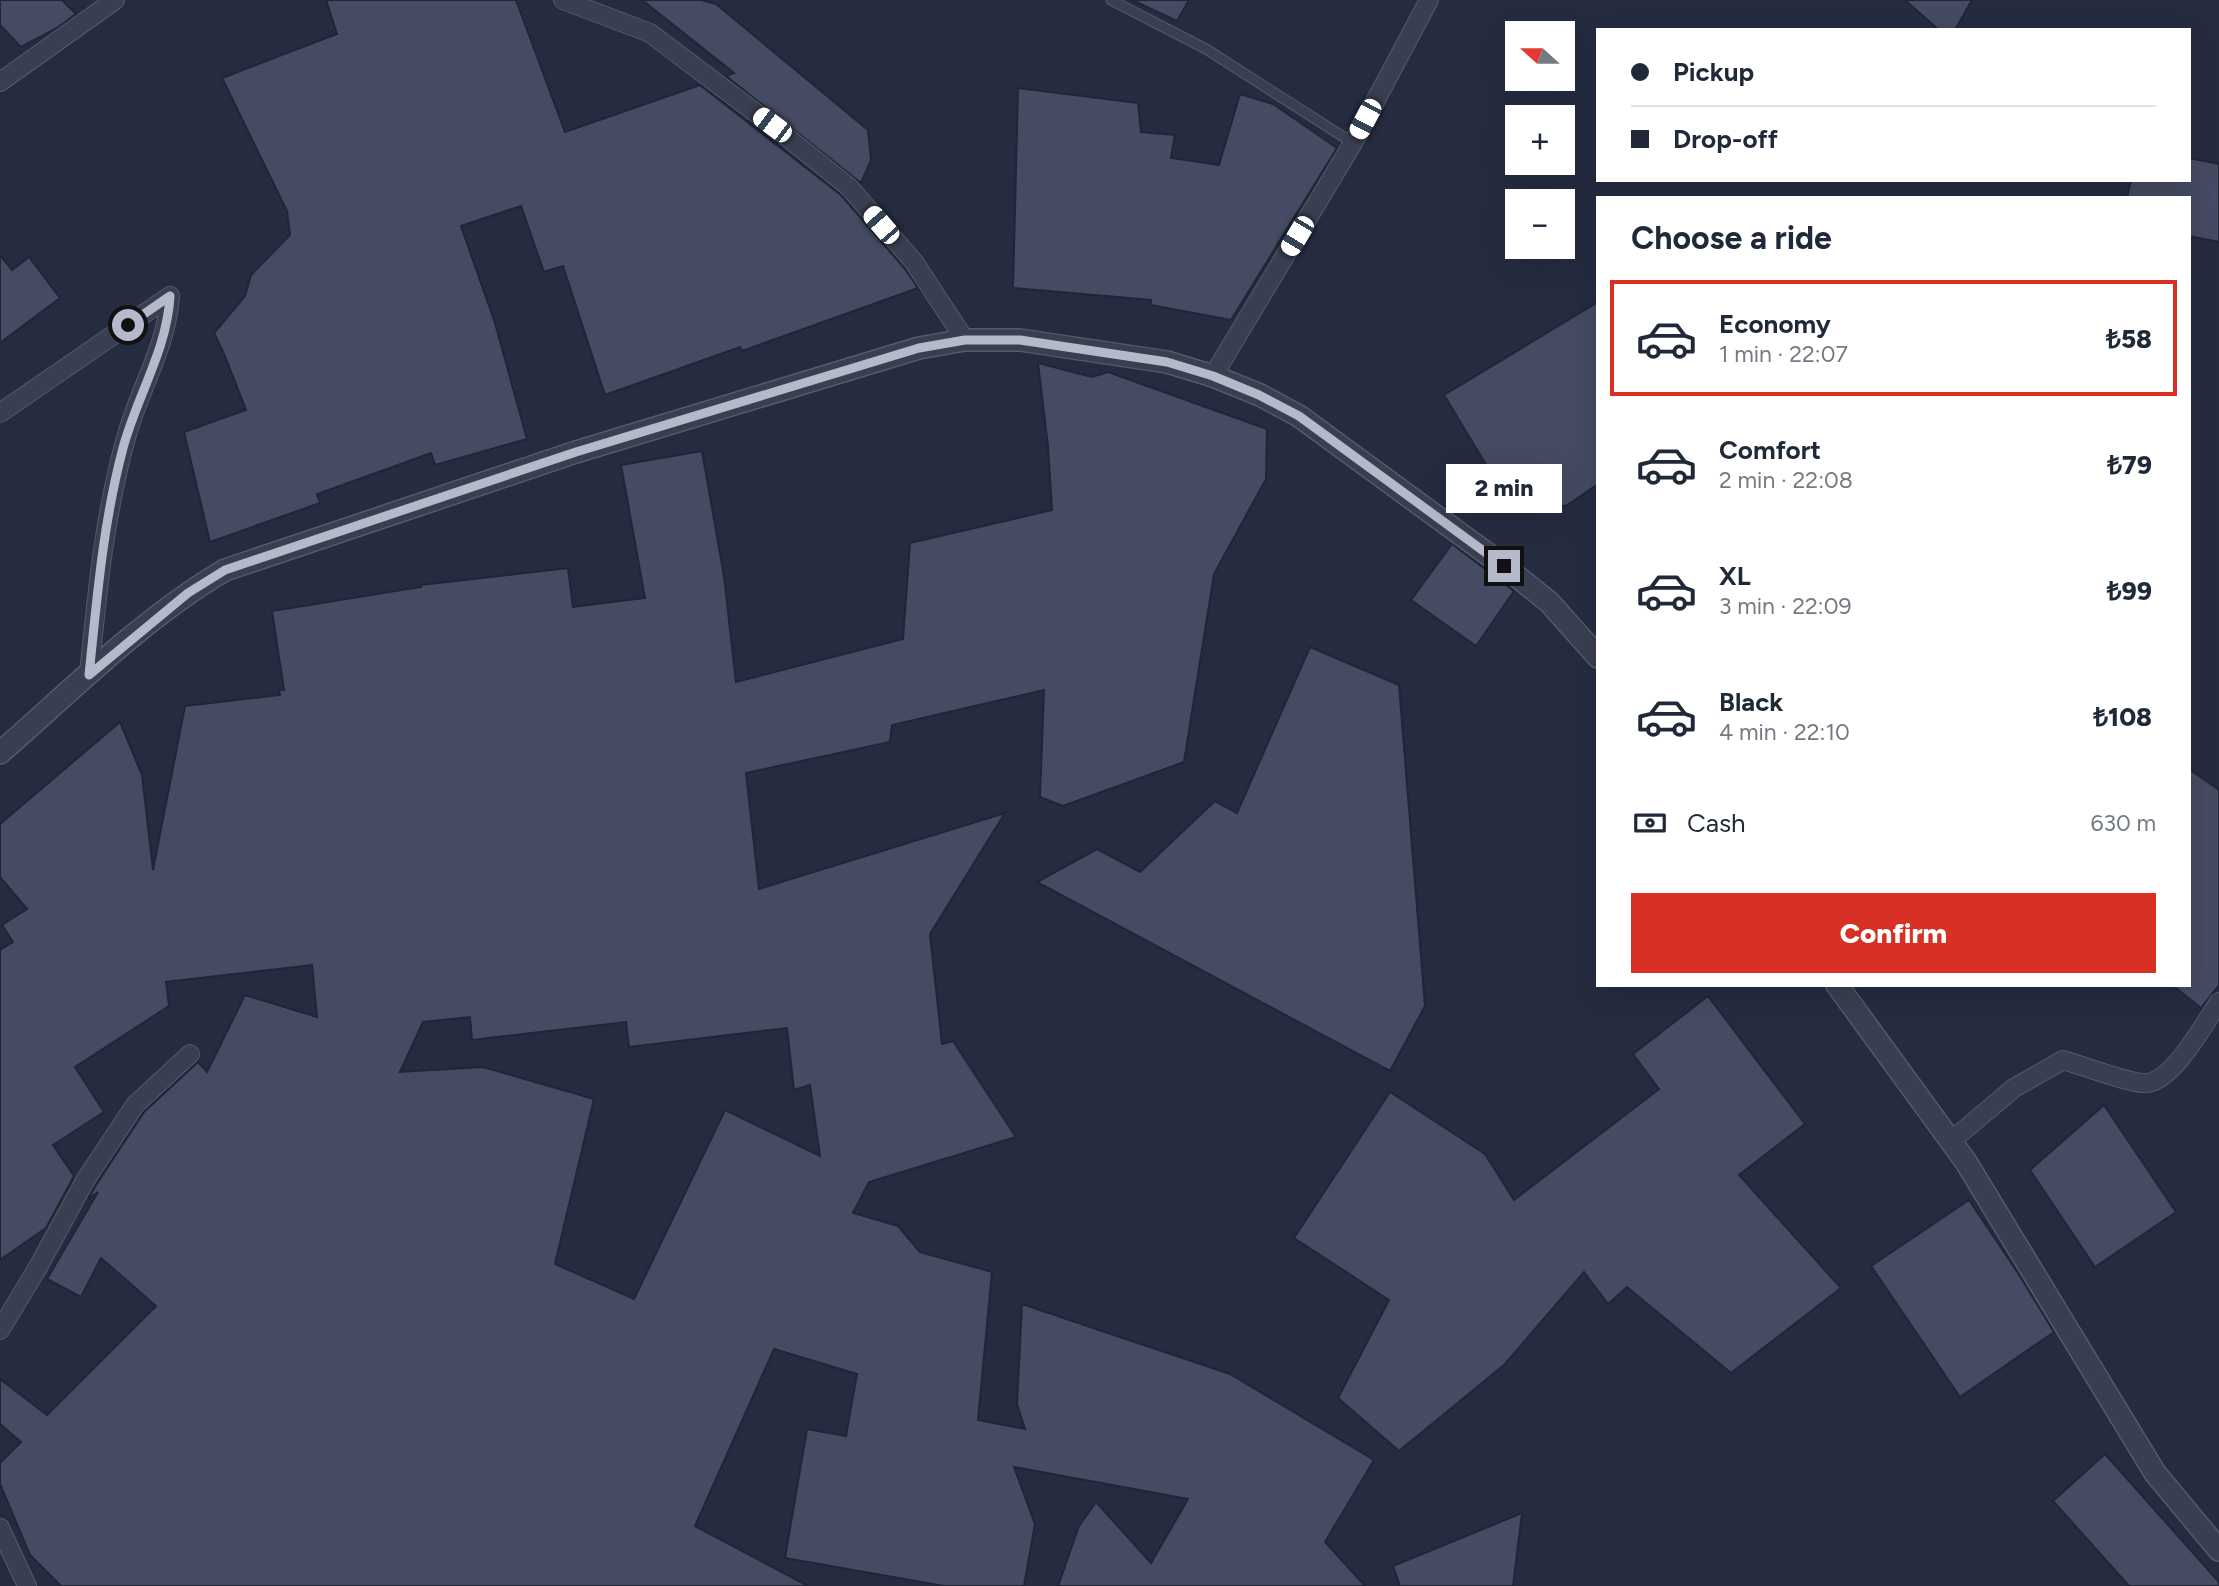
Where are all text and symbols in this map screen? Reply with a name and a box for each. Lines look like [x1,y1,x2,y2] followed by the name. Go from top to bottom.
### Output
[1505,21,1575,91] north arrow
[1505,21,1575,259] map controls
[1673,56,1754,88] text: Pickup
[1346,96,1385,142] car
[749,104,796,146] car
[1505,105,1575,175] button: +
[1673,123,1778,155] text: Drop-off
[1505,189,1575,259] button: −
[860,202,903,248] car
[1278,213,1317,259] car
[1631,219,1832,257] text: Choose a ride
[1635,307,1698,370] icon: car
[1719,308,1831,340] text: Economy
[112,309,144,341] route start
[2106,323,2152,355] text: ₺58
[1719,340,1848,368] text: 1 min · 22:07
[1635,433,1698,496] icon: car
[1719,434,1821,466] text: Comfort
[2107,449,2152,481] text: ₺79
[1446,464,1562,514] callout: 2 min
[1719,466,1853,494] text: 2 min · 22:08
[1475,474,1533,502] text: 2 min
[1488,550,1520,582] route end
[1635,559,1698,622] icon: car
[1719,560,1751,592] text: XL
[2107,575,2152,607] text: ₺99
[1719,592,1851,620] text: 3 min · 22:09
[1635,685,1698,748] icon: car
[1719,686,1783,718] text: Black
[2093,701,2152,733] text: ₺108
[1719,718,1850,746] text: 4 min · 22:10
[1631,804,1669,842] icon: cash
[1687,807,1746,839] text: Cash
[2090,809,2156,837] text: 630 m
[1631,893,2156,973] button: Confirm

